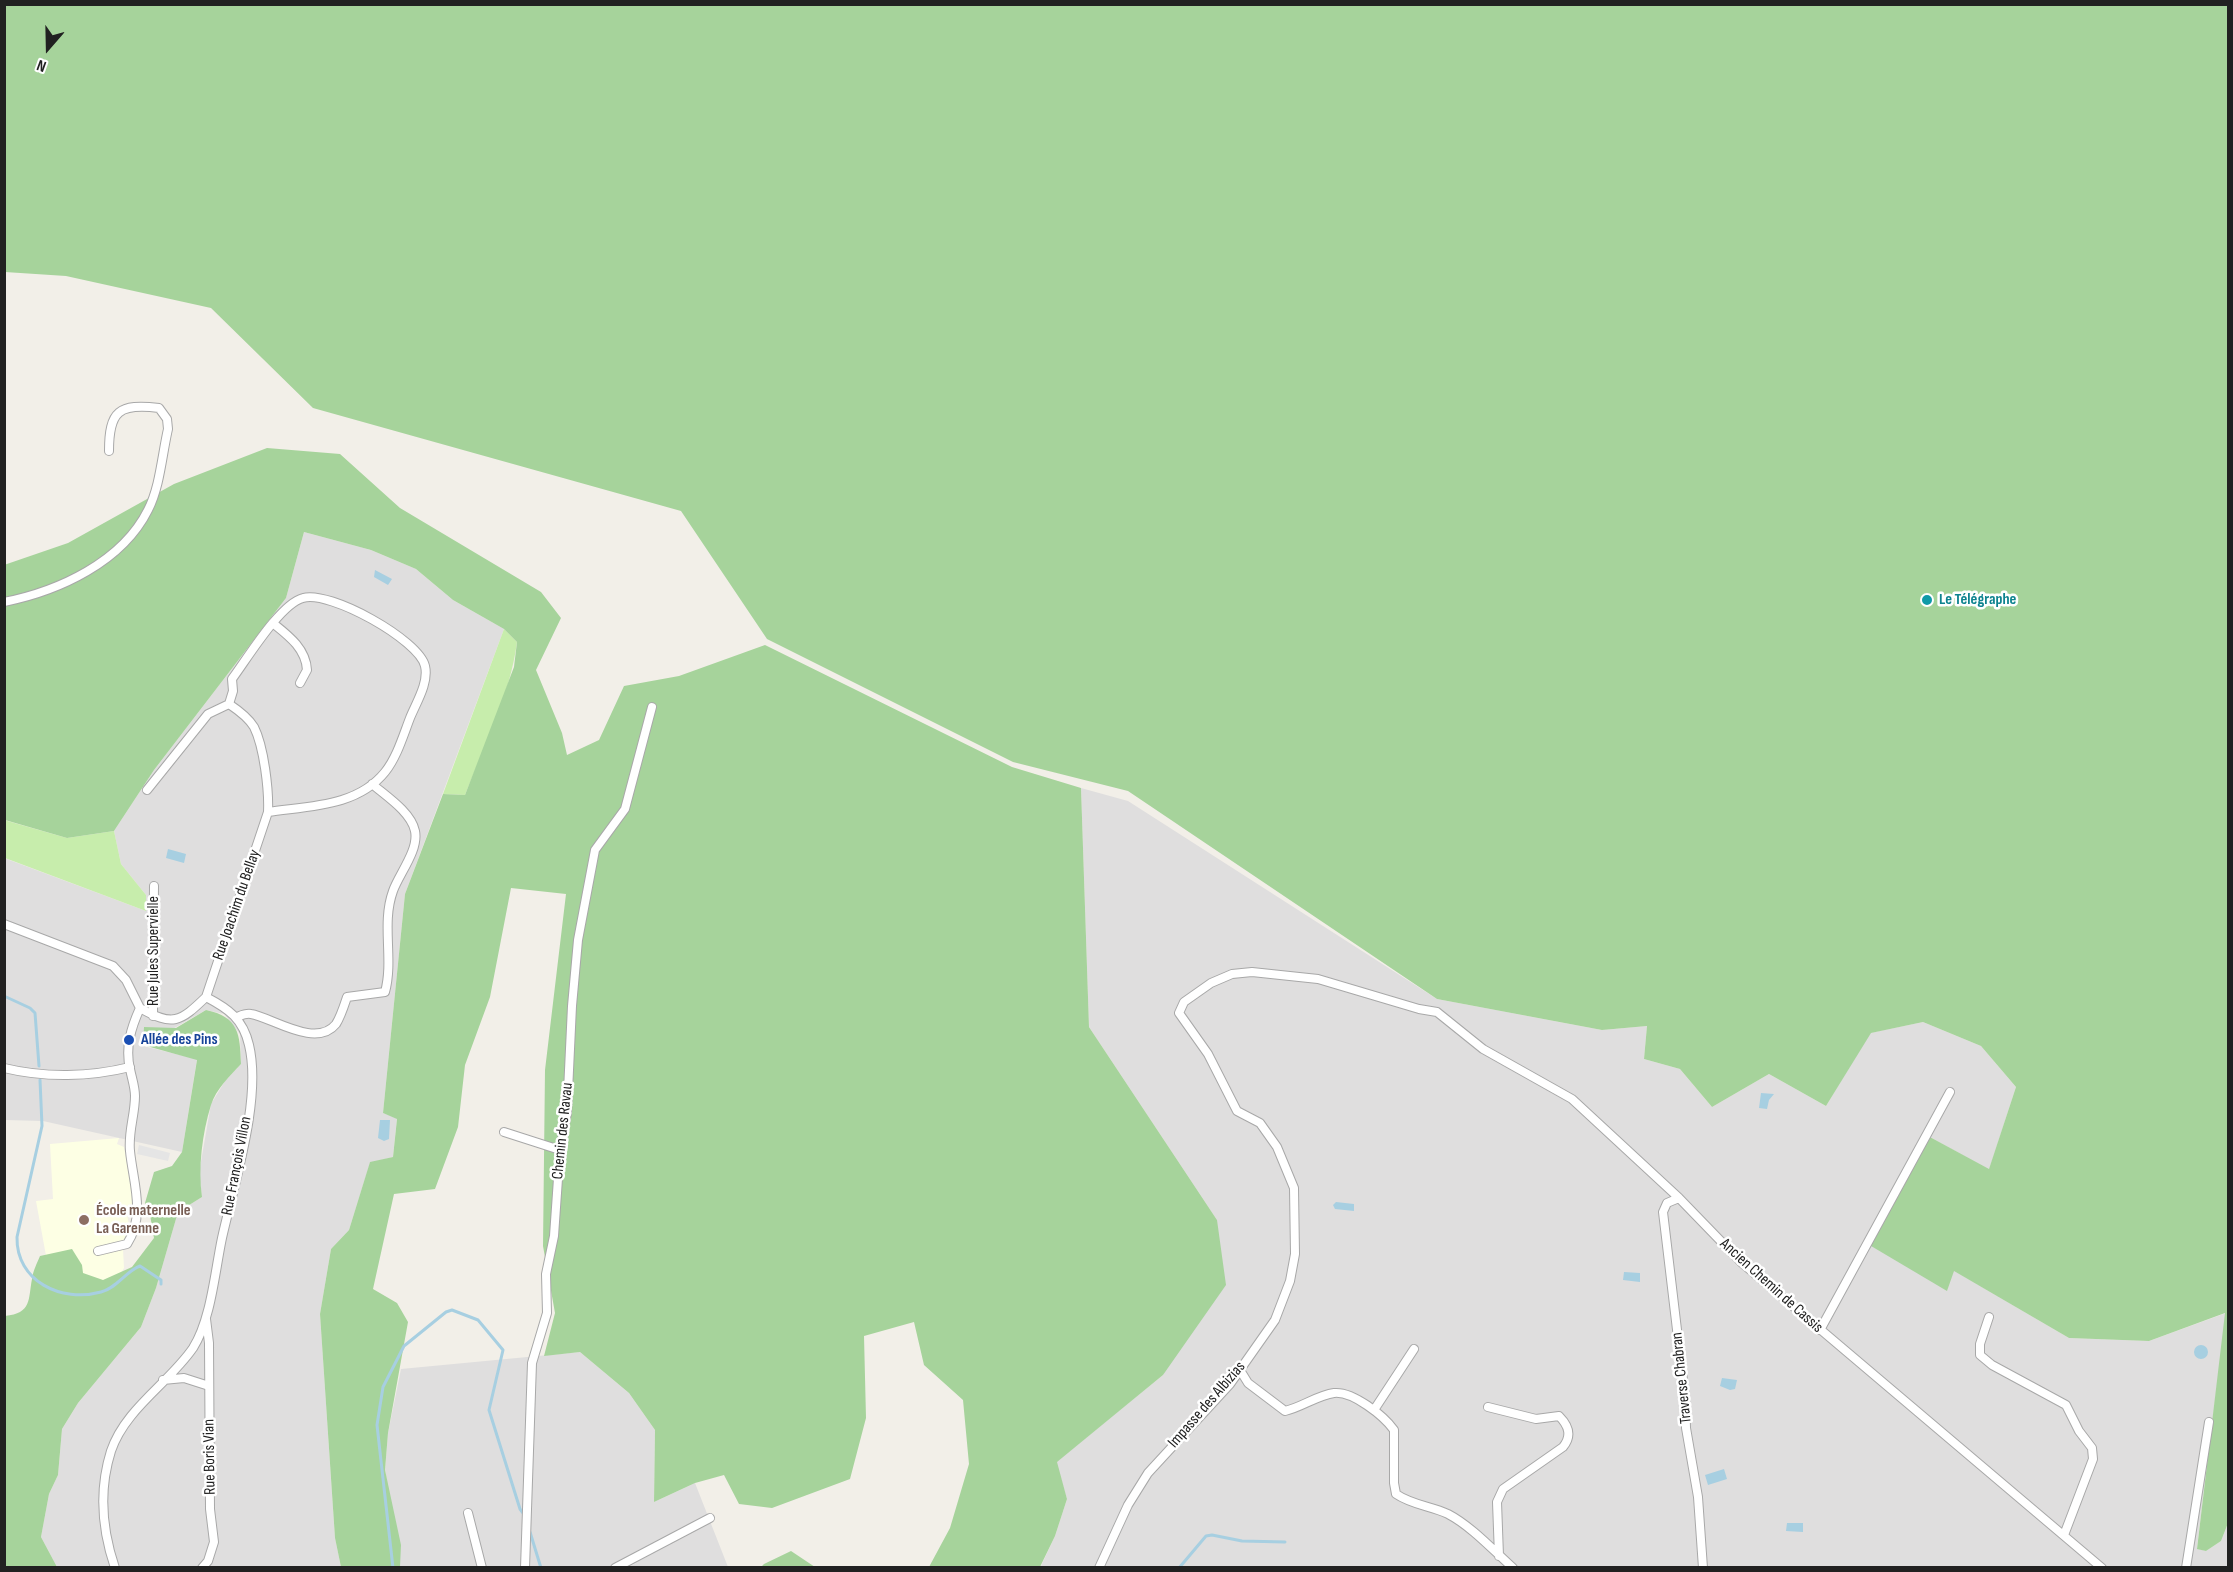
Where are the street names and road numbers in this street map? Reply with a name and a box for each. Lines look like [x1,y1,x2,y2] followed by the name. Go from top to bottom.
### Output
[209,847,265,963] street label: Rue Joachim du Bellay
[144,896,164,1006] street label: Rue Jules Supervielle
[548,1082,578,1180] street label: Chemin des Ravau
[218,1115,256,1217] street label: Rue François Villon
[1715,1235,1827,1337] street label: Ancien Chemin de Cassis
[1668,1331,1696,1425] street label: Traverse Chabran
[1164,1358,1250,1452] street label: Impasse des Albizias
[200,1419,220,1495] street label: Rue Boris Vian

